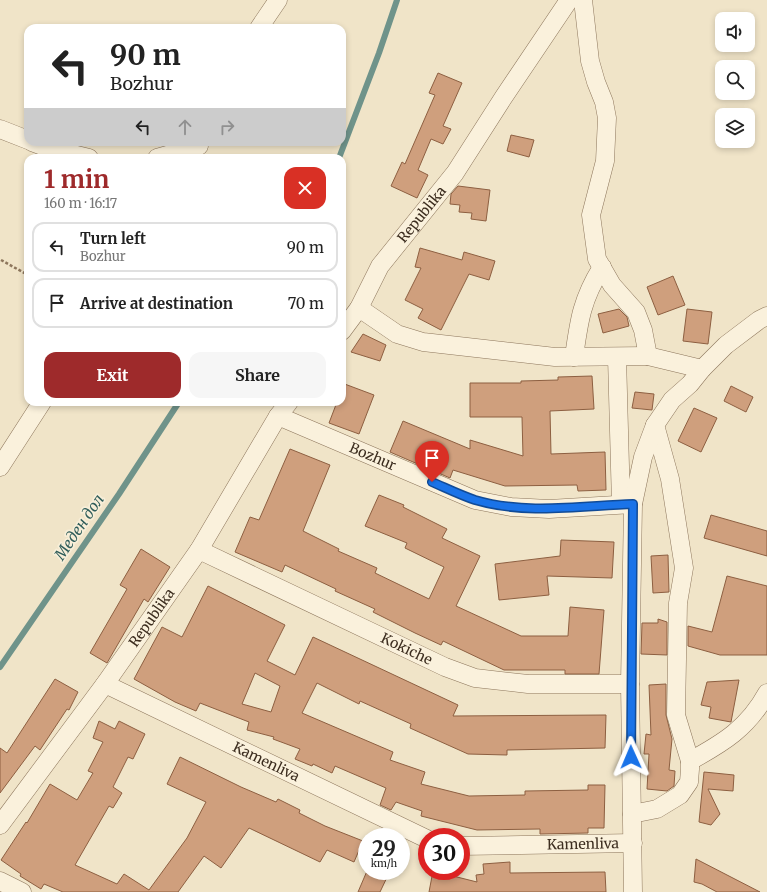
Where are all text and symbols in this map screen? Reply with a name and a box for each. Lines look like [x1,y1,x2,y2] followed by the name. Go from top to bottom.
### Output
[715,12,755,148] map controls
[715,12,755,52] button: sound
[110,37,181,73] text: 90 m
[44,40,96,92] icon: left
[715,60,755,100] button: search
[110,72,173,95] text: Bozhur
[715,108,755,148] button: layers
[132,116,154,138] icon: left
[174,116,196,138] icon: ahead
[216,116,238,138] icon: right
[44,164,109,195] text: 1 min
[284,167,326,209] button: close
[393,182,450,246] street label: Republika
[44,195,117,212] text: 160 m · 16:17
[80,229,146,248] text: Turn left
[46,236,68,258] icon: left
[287,238,324,257] text: 90 m
[80,248,126,265] text: Bozhur
[46,292,68,314] icon: arrive
[80,294,233,313] text: Arrive at destination
[288,294,324,313] text: 70 m
[44,352,181,398] button: Exit
[189,352,326,398] button: Share
[347,438,399,474] street label: Bozhur
[415,441,449,482] pin
[421,447,443,469] icon: arrive
[50,491,108,564] water label: Меден дол
[125,584,179,650] street label: Republika
[378,629,435,669] street label: Kokiche
[610,736,652,778] position arrow
[230,738,303,786] street label: Kamenliva
[418,828,470,880] speed limit sign: 30
[547,834,620,853] street label: Kamenliva
[372,836,396,861] text: 29
[371,857,397,870] text: km/h

